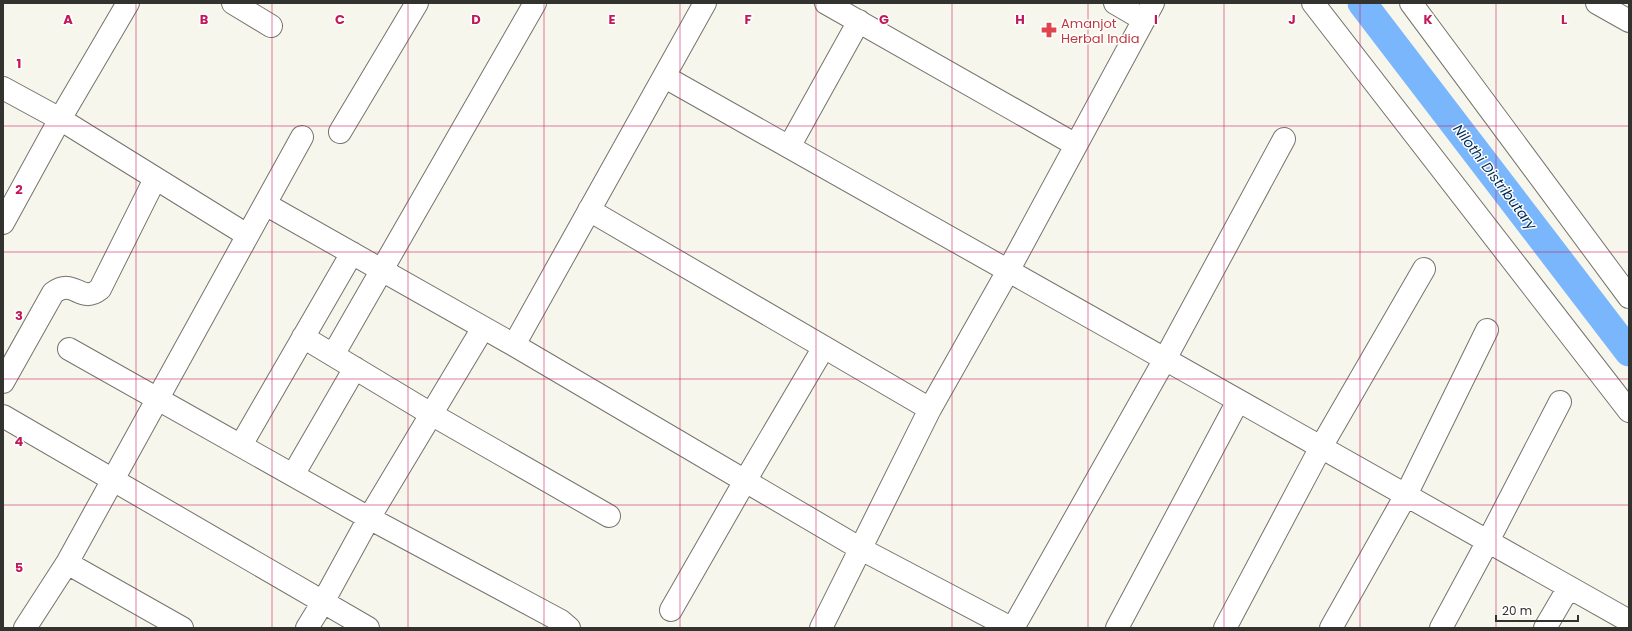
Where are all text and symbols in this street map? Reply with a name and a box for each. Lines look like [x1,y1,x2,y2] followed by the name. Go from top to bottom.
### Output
[63,10,73,29] text: A
[200,10,209,29] text: B
[335,10,345,29] text: C
[471,10,481,29] text: D
[608,10,616,29] text: E
[744,10,752,29] text: F
[879,10,889,29] text: G
[1015,10,1025,29] text: H
[1154,10,1158,29] text: I
[1288,10,1296,29] text: J
[1423,10,1433,29] text: K
[1561,10,1567,29] text: L
[1061,14,1139,48] place label: Amanjot Herbal India
[1040,21,1058,39] pharmacy icon: Amanjot Herbal India
[17,54,21,73] text: 1
[1449,120,1542,235] water label: Nilothi Distributary
[15,180,23,199] text: 2
[15,306,23,325] text: 3
[15,432,24,451] text: 4
[15,558,23,577] text: 5
[1496,597,1578,623] scale bar
[1502,602,1532,619] text: 20 m

